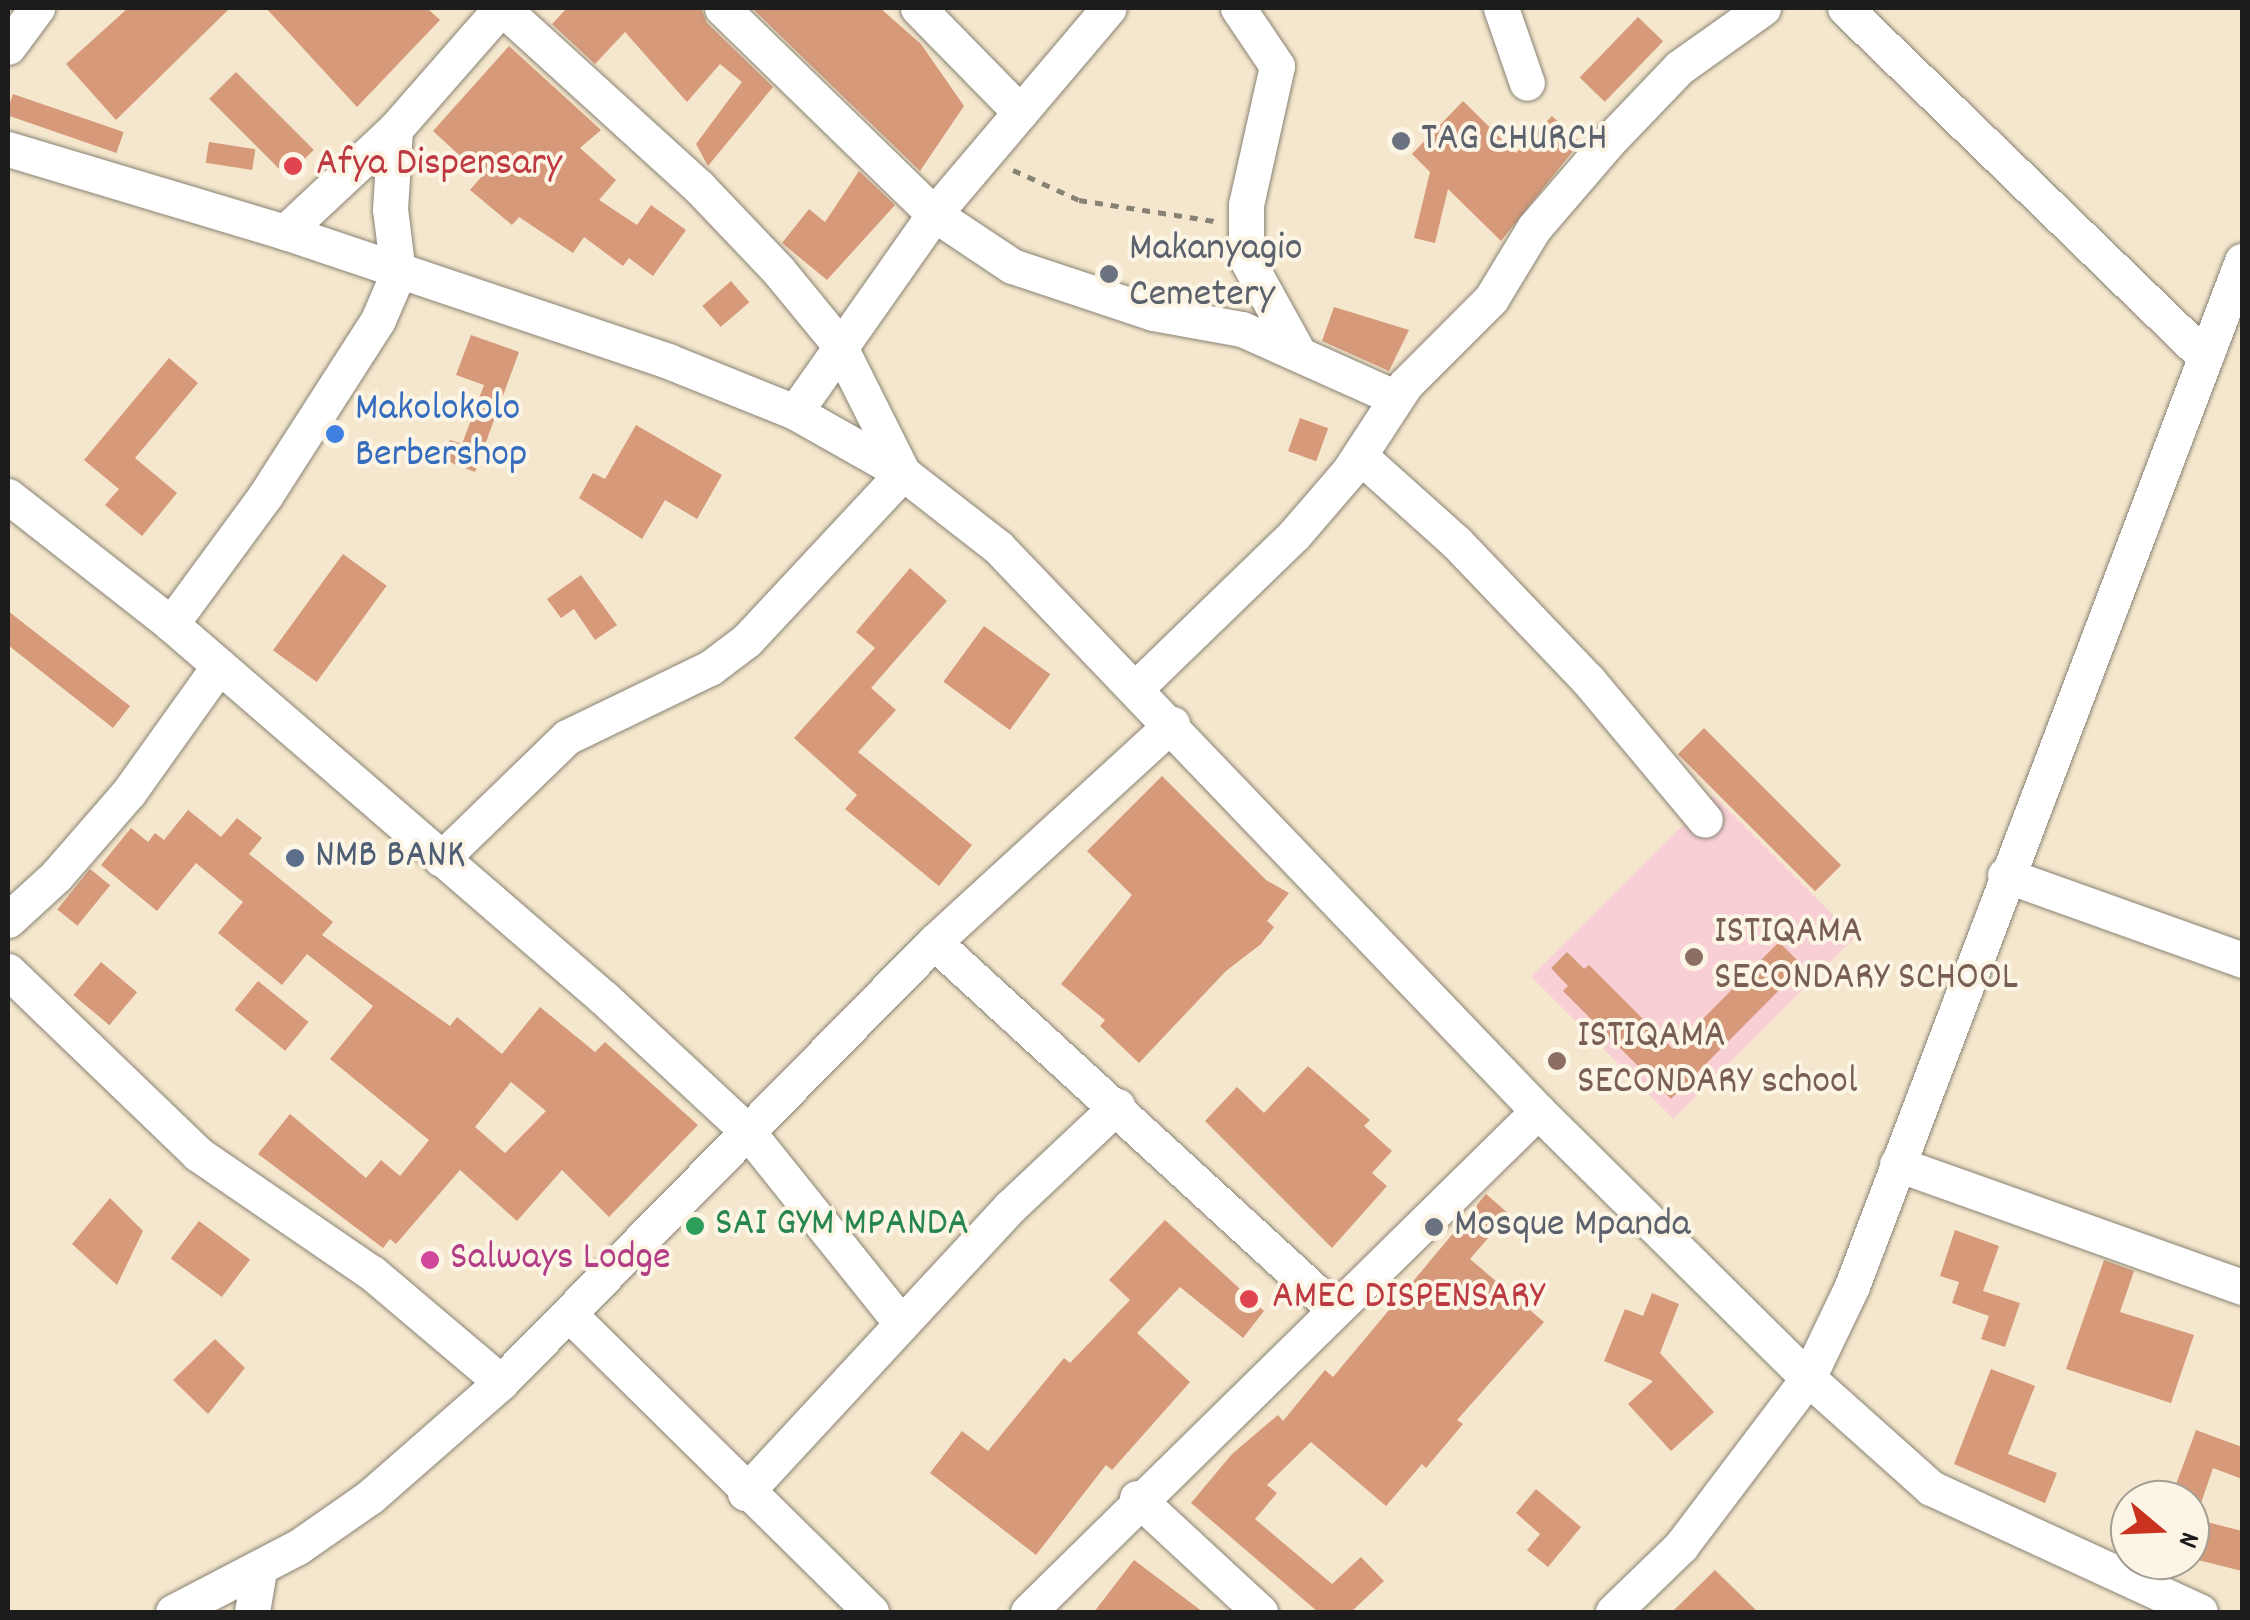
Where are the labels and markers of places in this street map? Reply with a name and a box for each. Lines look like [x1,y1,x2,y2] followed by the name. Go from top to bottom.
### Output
[1421,117,1607,165] place label: TAG CHURCH
[1390,130,1412,152] marker: TAG CHURCH
[316,142,562,190] place label: Afya Dispensary
[280,153,306,179] marker: Afya Dispensary
[1129,227,1302,321] place label: Makanyagio Cemetery
[1098,263,1120,285] marker: Makanyagio Cemetery
[355,387,528,481] place label: Makolokolo Berbershop
[324,423,346,445] marker: Makolokolo Berbershop
[315,834,465,882] place label: NMB BANK
[284,847,306,869] marker: NMB BANK
[1714,910,2018,1004] place label: ISTIQAMA SECONDARY SCHOOL
[1683,946,1705,968] marker: ISTIQAMA SECONDARY SCHOOL
[1577,1014,1857,1108] place label: ISTIQAMA SECONDARY school
[1546,1050,1568,1072] marker: ISTIQAMA SECONDARY school
[715,1202,969,1250] place label: SAI GYM MPANDA
[1454,1203,1691,1251] place label: Mosque Mpanda
[684,1215,706,1237] marker: SAI GYM MPANDA
[1423,1216,1445,1238] marker: Mosque Mpanda
[450,1236,671,1284] place label: Salways Lodge
[419,1249,441,1271] marker: Salways Lodge
[1272,1275,1545,1323] place label: AMEC DISPENSARY
[1236,1286,1262,1312] marker: AMEC DISPENSARY

